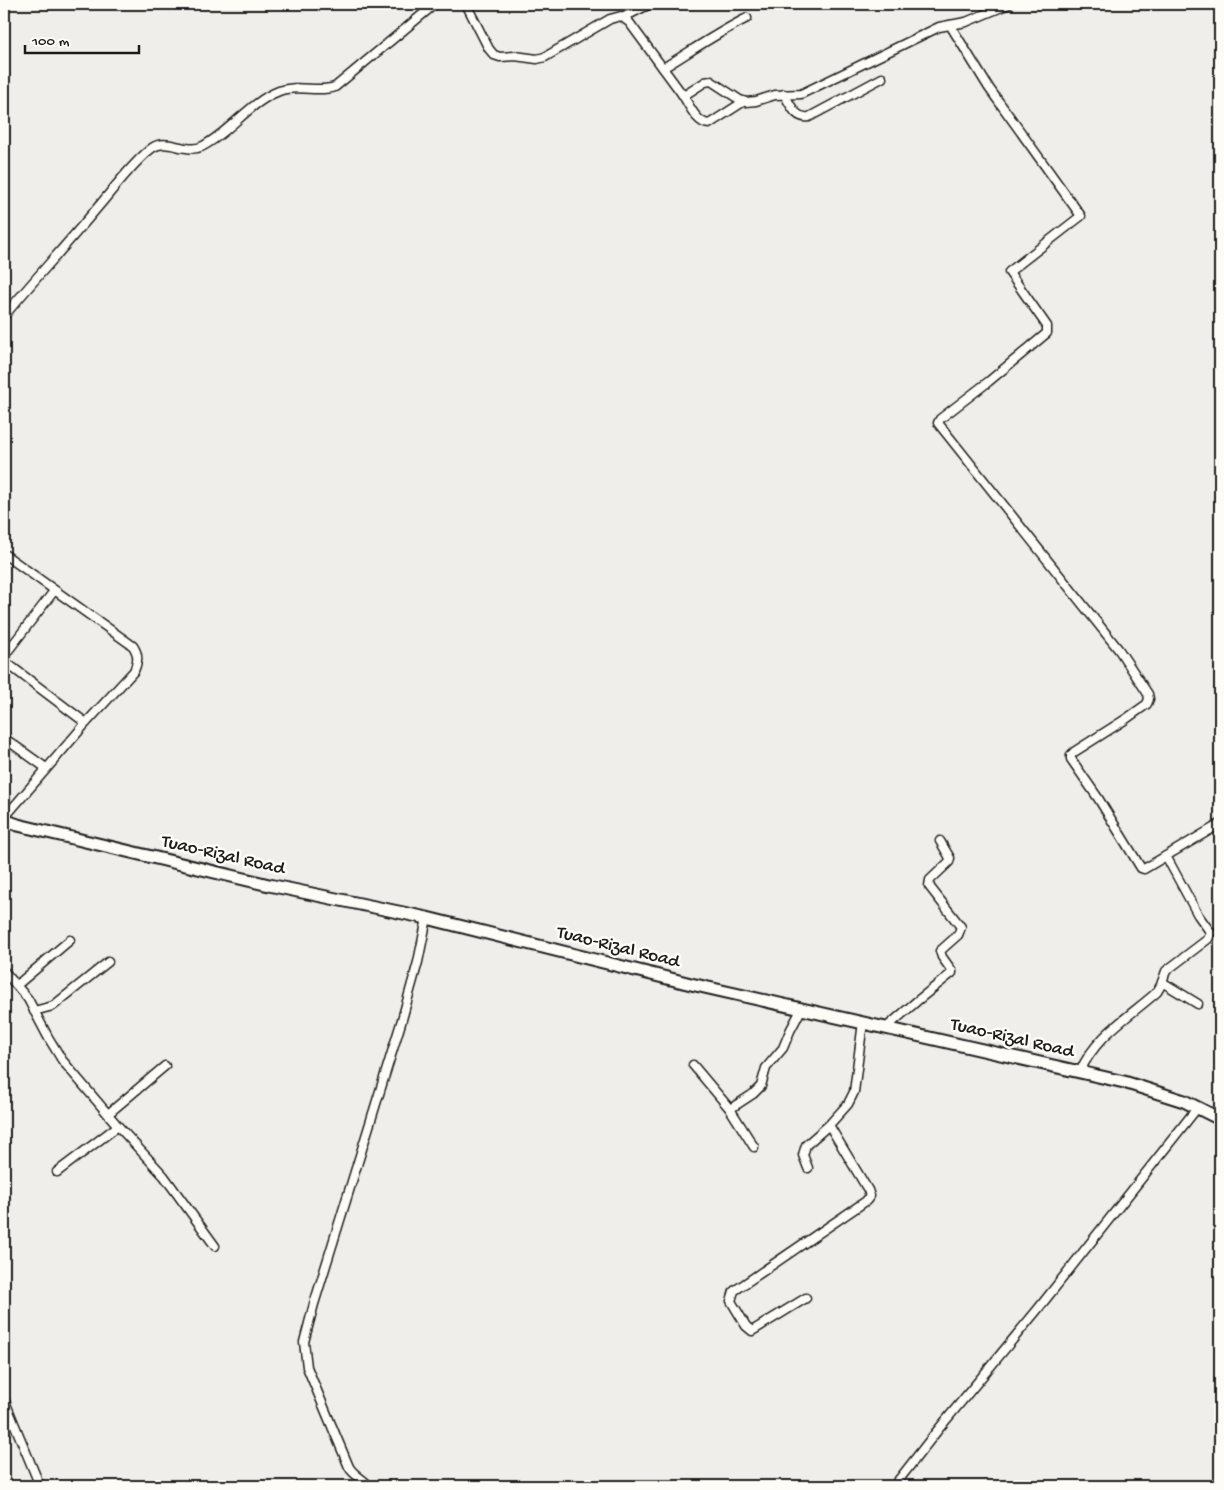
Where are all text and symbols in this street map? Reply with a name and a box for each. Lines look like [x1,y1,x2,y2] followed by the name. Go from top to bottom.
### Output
[25,22,139,54] scale bar
[31,33,70,51] text: 100 m
[158,830,289,882] street label: Tuao-Rizal Road
[553,921,684,975] street label: Tuao-Rizal Road
[947,1013,1078,1065] street label: Tuao-Rizal Road

